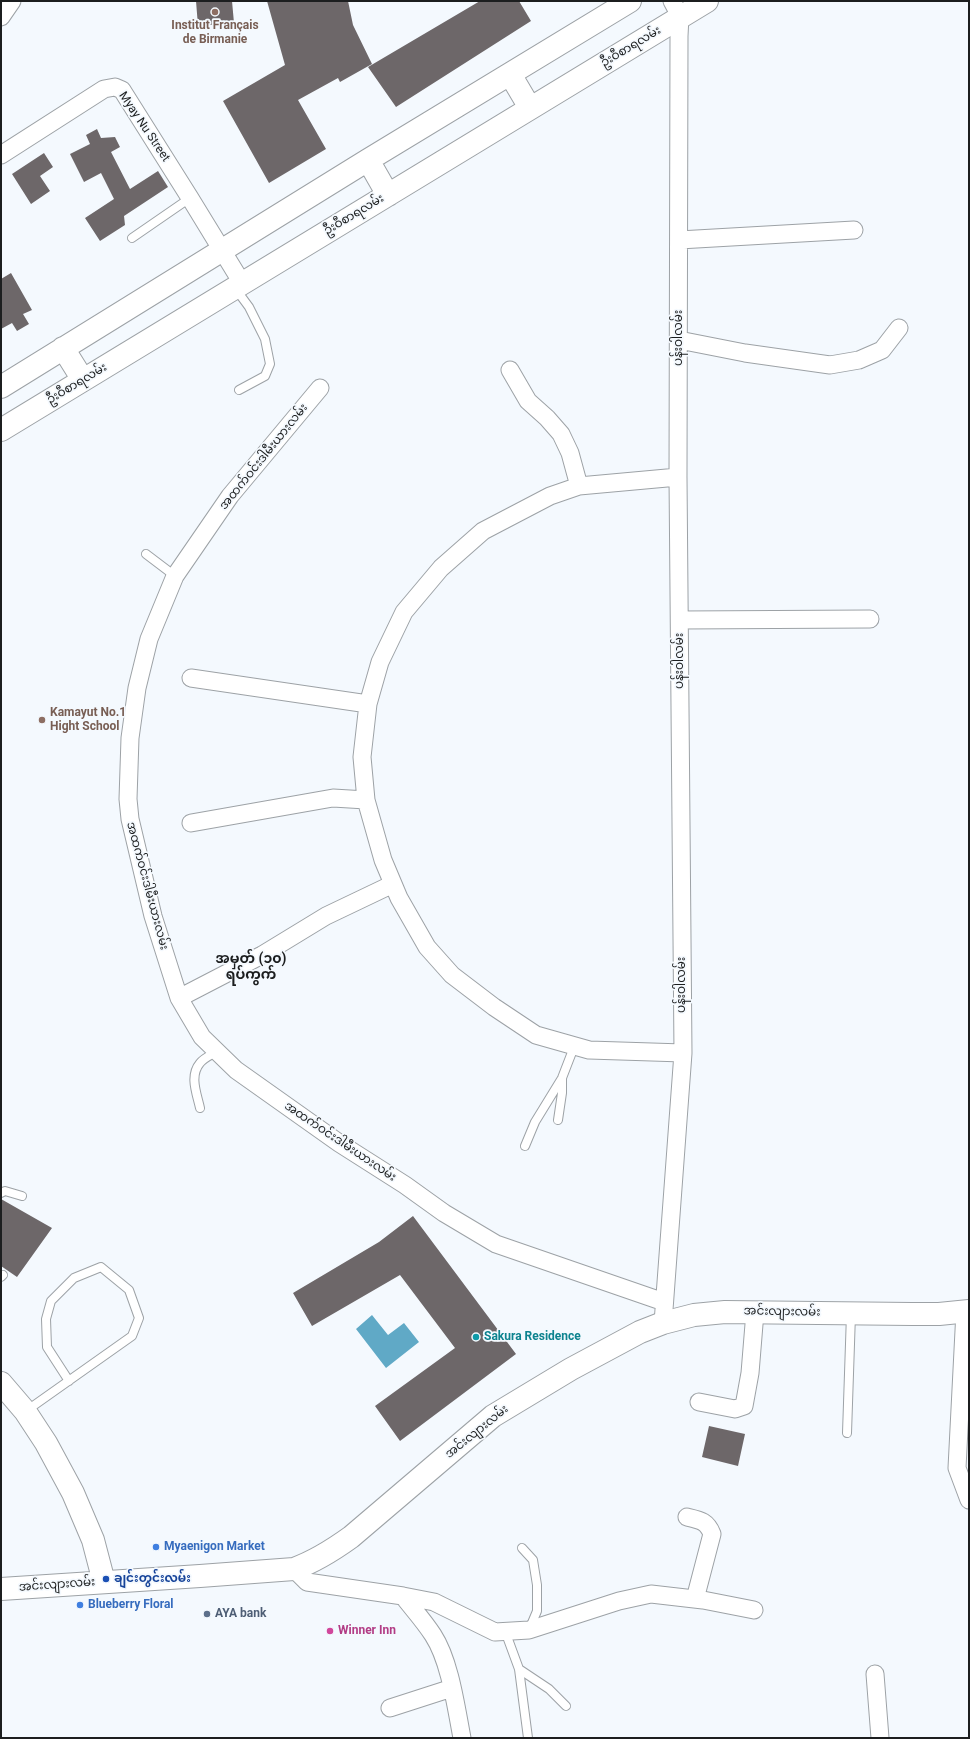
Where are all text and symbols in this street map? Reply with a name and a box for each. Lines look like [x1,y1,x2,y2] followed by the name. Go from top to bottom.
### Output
[210,7,220,17] marker: Institut Français de Birmanie
[171,19,259,47] place label: Institut Français de Birmanie
[598,23,664,71] street label: ဦးဝီစာရလမ်း
[115,89,173,165] street label: Myay Nu Street
[321,191,387,239] street label: ဦးဝီစာရလမ်း
[672,310,686,366] street label: ပန်းဝါလမ်း
[44,360,110,408] street label: ဦးဝီစာရလမ်း
[217,401,311,513] street label: အထက်ဝင်းဒါမီးယားလမ်း
[673,633,687,689] street label: ပန်းဝါလမ်း
[50,706,126,734] place label: Kamayut No.1 Hight School
[37,715,47,725] marker: Kamayut No.1 Hight School
[123,820,171,952] street label: အထက်ဝင်းဒါမီးယားလမ်း
[216,951,286,984] district label: အမှတ် (၁၀) ရပ်ကွက်
[675,957,689,1013] street label: ပန်းဝါလမ်း
[281,1099,399,1185] street label: အထက်ဝင်းဒါမီးယားလမ်း
[744,1304,820,1320] street label: အင်းလျားလမ်း
[484,1330,581,1344] place label: Sakura Residence
[471,1332,481,1342] marker: Sakura Residence
[443,1402,511,1462] street label: အင်းလျားလမ်း
[164,1540,265,1554] place label: Myaenigon Market
[151,1542,161,1552] marker: Myaenigon Market
[114,1572,191,1586] place label: ချင်းတွင်းလမ်း
[101,1574,111,1584] marker: ချင်းတွင်းလမ်း
[18,1575,96,1595] street label: အင်းလျားလမ်း
[88,1598,174,1612] place label: Blueberry Floral
[75,1600,85,1610] marker: Blueberry Floral
[215,1607,266,1621] place label: AYA bank
[202,1609,212,1619] marker: AYA bank
[338,1624,396,1638] place label: Winner Inn
[325,1626,335,1636] marker: Winner Inn

